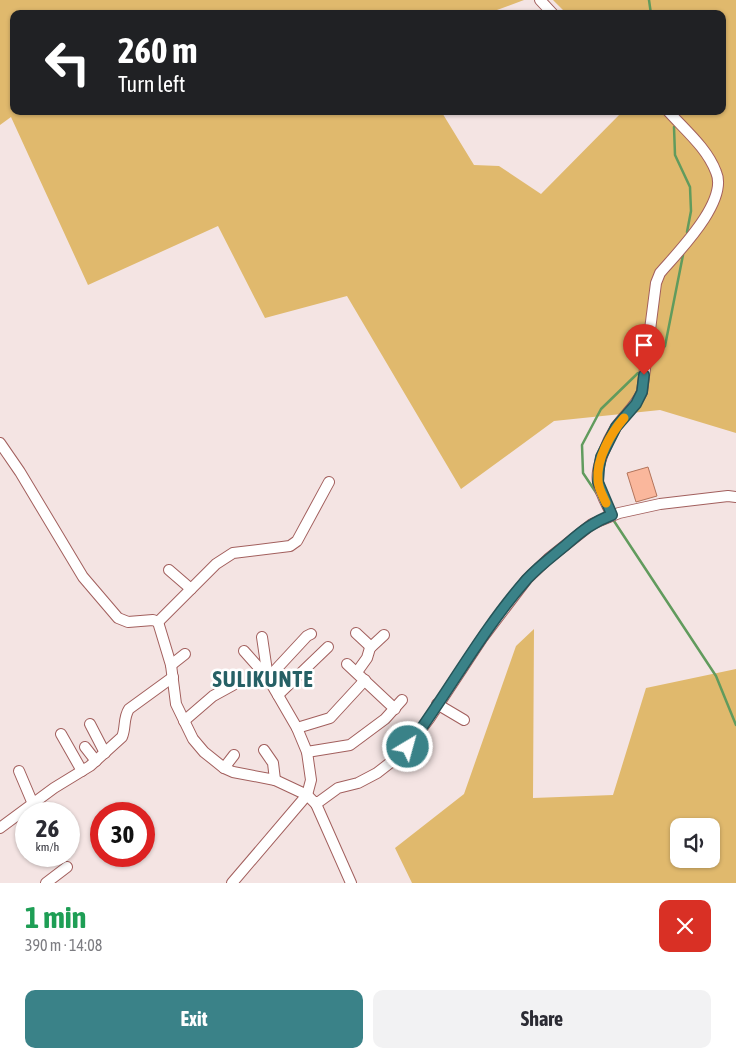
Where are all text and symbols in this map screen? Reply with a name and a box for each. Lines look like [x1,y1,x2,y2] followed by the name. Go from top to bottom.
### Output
[35,30,100,95] icon: left
[118,30,197,70] text: 260 m
[118,71,185,97] text: Turn left
[623,324,665,375] pin
[630,331,658,359] icon: arrive
[212,666,314,692] district label: SULIKUNTE
[381,720,433,772] position arrow
[90,802,155,867] speed limit sign: 30
[36,814,59,842] text: 26
[670,818,720,868] map controls
[670,818,720,868] button: sound
[36,840,59,854] text: km/h
[25,900,86,934] text: 1 min
[659,900,711,952] button: close
[25,936,102,954] text: 390 m · 14:08
[25,990,363,1048] button: Exit
[373,990,711,1048] button: Share

